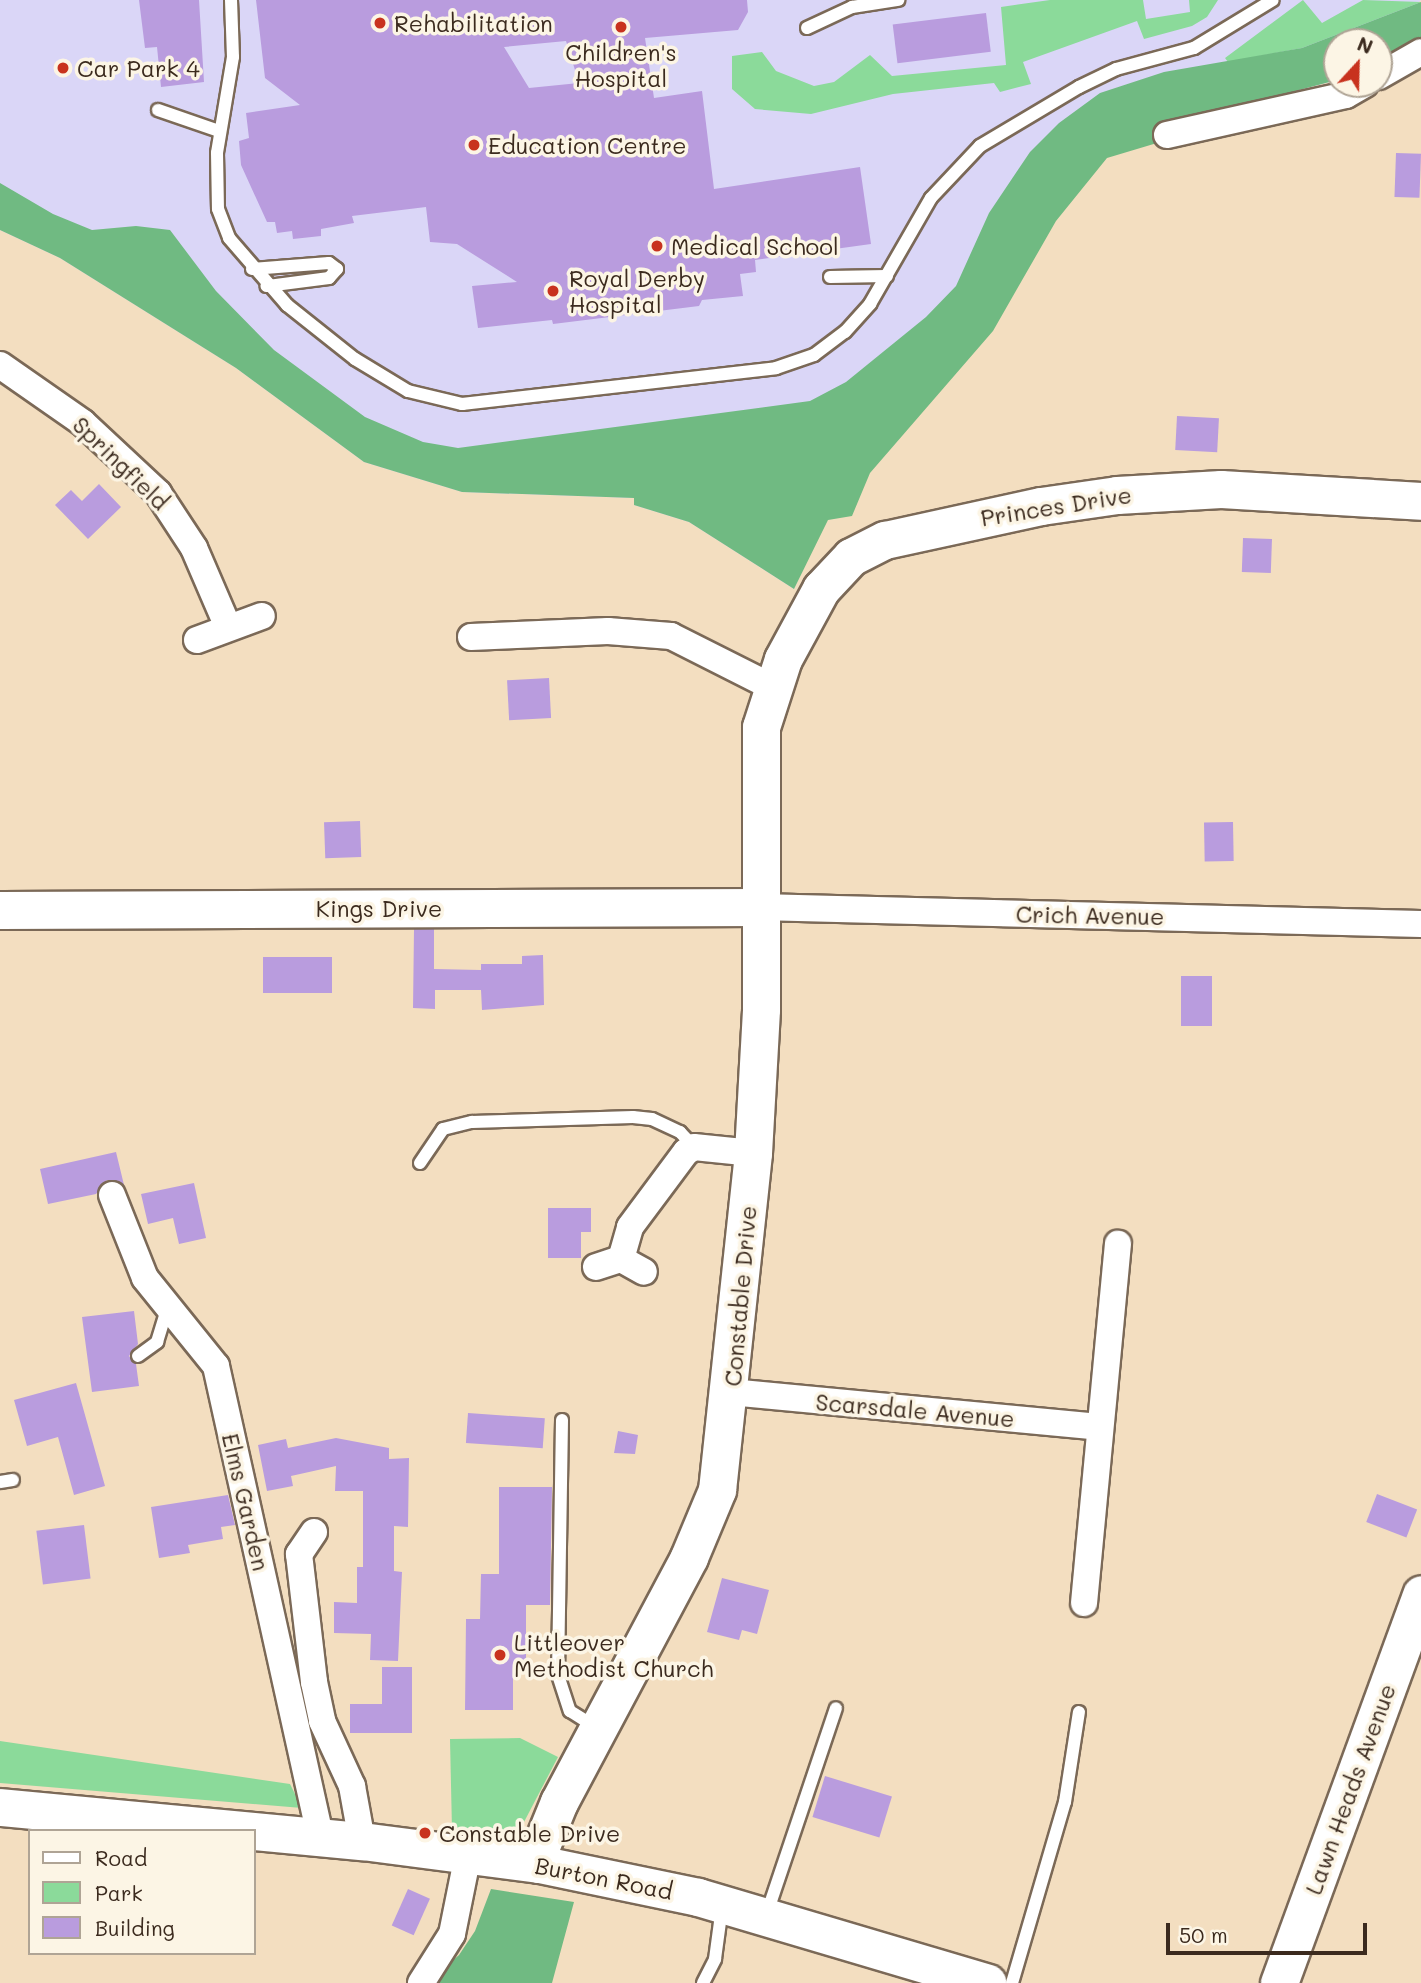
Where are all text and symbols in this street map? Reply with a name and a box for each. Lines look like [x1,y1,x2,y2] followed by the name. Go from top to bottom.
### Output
[394,9,553,37] place label: Rehabilitation
[372,15,388,31] marker: Rehabilitation
[613,19,629,35] marker: Children's Hospital
[1323,28,1393,98] north arrow
[1354,31,1377,59] text: N
[565,38,677,92] place label: Children's Hospital
[77,54,200,82] place label: Car Park 4
[55,60,71,76] marker: Car Park 4
[488,131,686,159] place label: Education Centre
[466,137,482,153] marker: Education Centre
[671,232,839,260] place label: Medical School
[649,238,665,254] marker: Medical School
[569,264,705,318] place label: Royal Derby Hospital
[543,281,563,301] marker: Royal Derby Hospital
[67,411,175,515] street label: Springfield
[979,480,1133,532] street label: Princes Drive
[316,894,442,922] street label: Kings Drive
[1016,900,1164,930] street label: Crich Avenue
[718,1205,762,1387] street label: Constable Drive
[814,1388,1016,1432] street label: Scarsdale Avenue
[217,1431,275,1573] street label: Elms Garden
[514,1628,714,1682] place label: Littleover Methodist Church
[492,1647,508,1663] marker: Littleover Methodist Church
[1299,1680,1401,1898] street label: Lawn Heads Avenue
[439,1819,620,1847] place label: Constable Drive
[417,1825,433,1841] marker: Constable Drive
[28,1829,256,1955] legend
[95,1844,147,1871] text: Road
[533,1851,675,1905] street label: Burton Road
[95,1879,143,1906] text: Park
[1169,1910,1370,1954] scale bar
[95,1914,175,1941] text: Building
[1179,1921,1228,1948] text: 50 m

